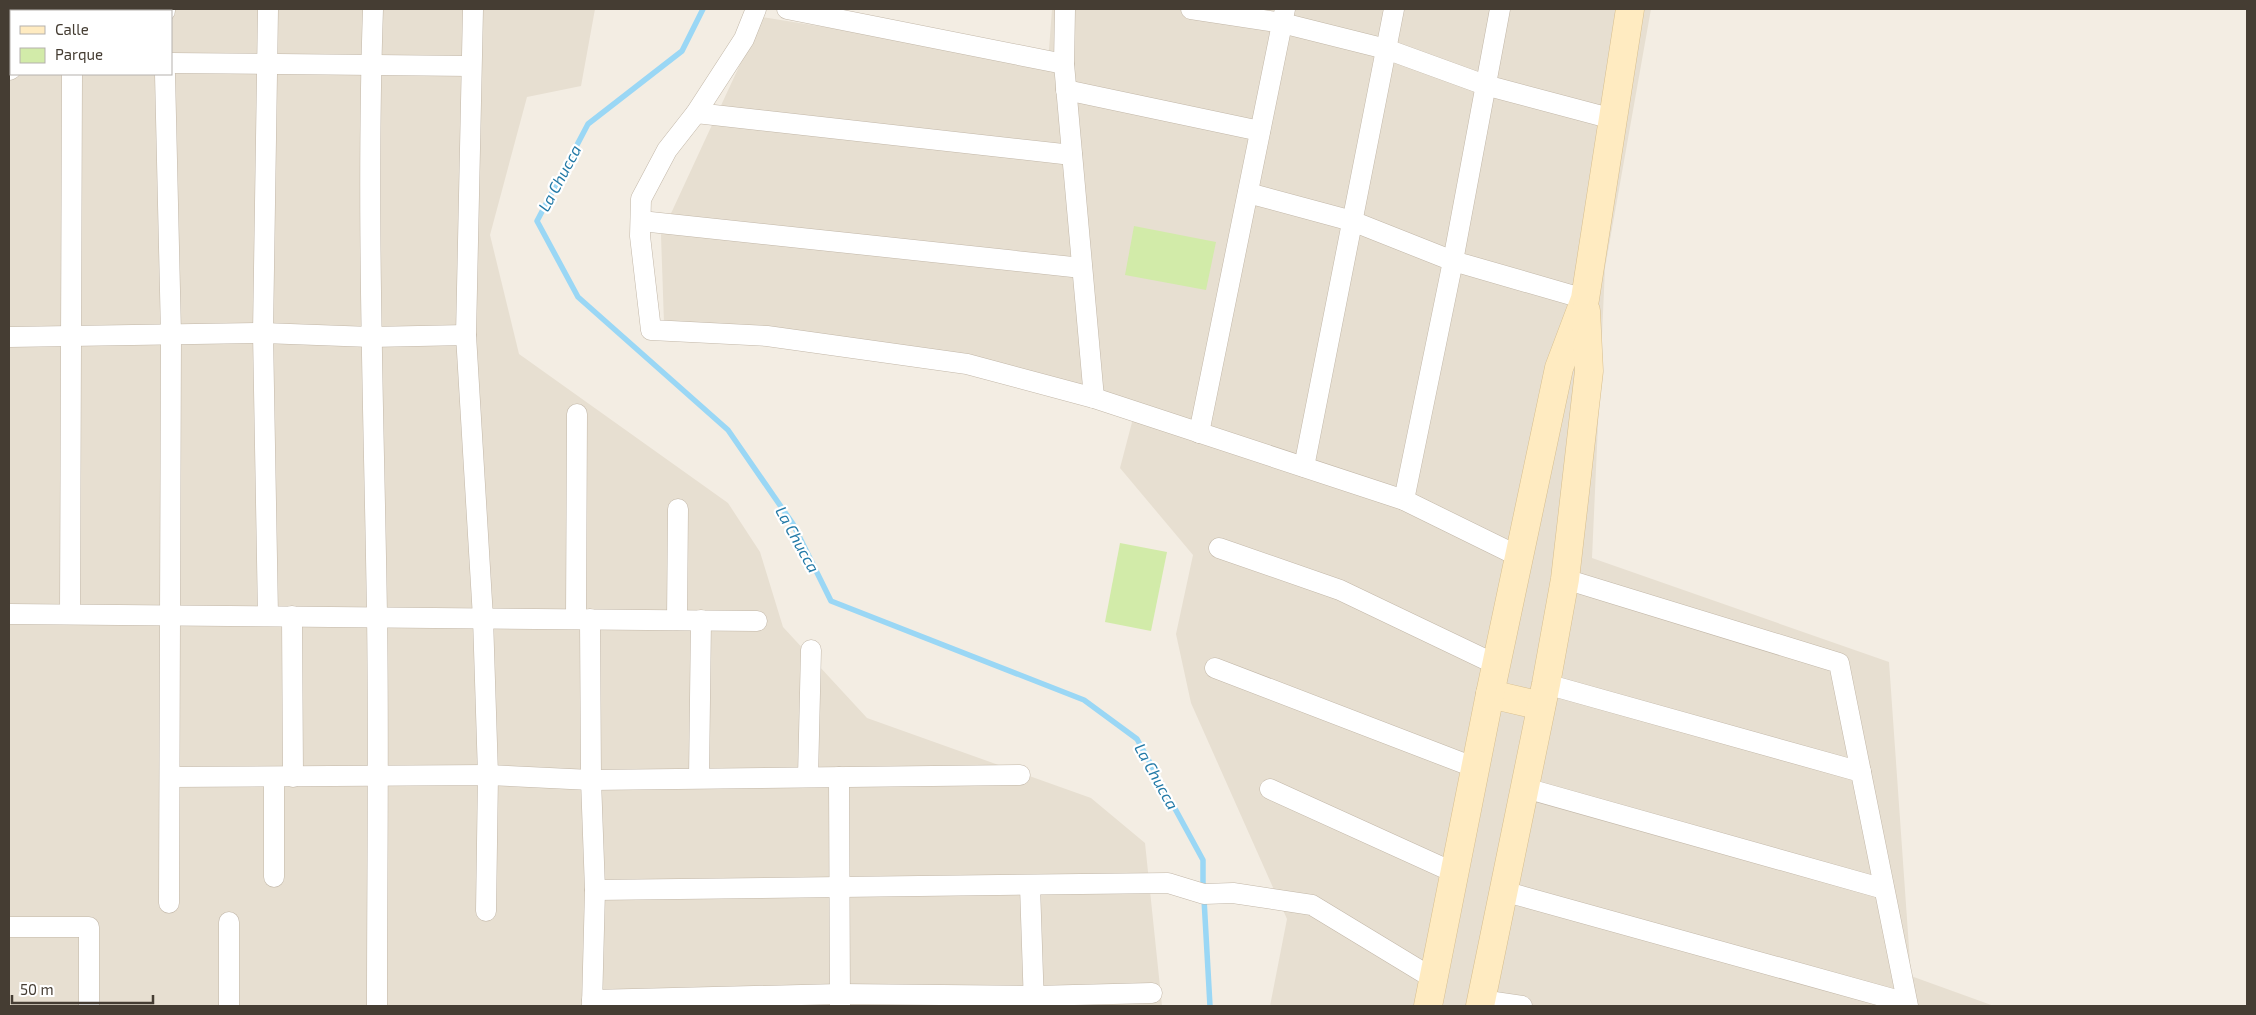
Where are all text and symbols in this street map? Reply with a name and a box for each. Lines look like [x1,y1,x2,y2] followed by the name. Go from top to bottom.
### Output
[10,10,172,75] legend
[55,20,89,38] text: Calle
[55,45,103,63] text: Parque
[534,141,584,215] water label: La Chucca
[772,503,824,575] water label: La Chucca
[1131,740,1183,812] water label: La Chucca
[12,972,154,1004] scale bar
[20,980,54,998] text: 50 m

